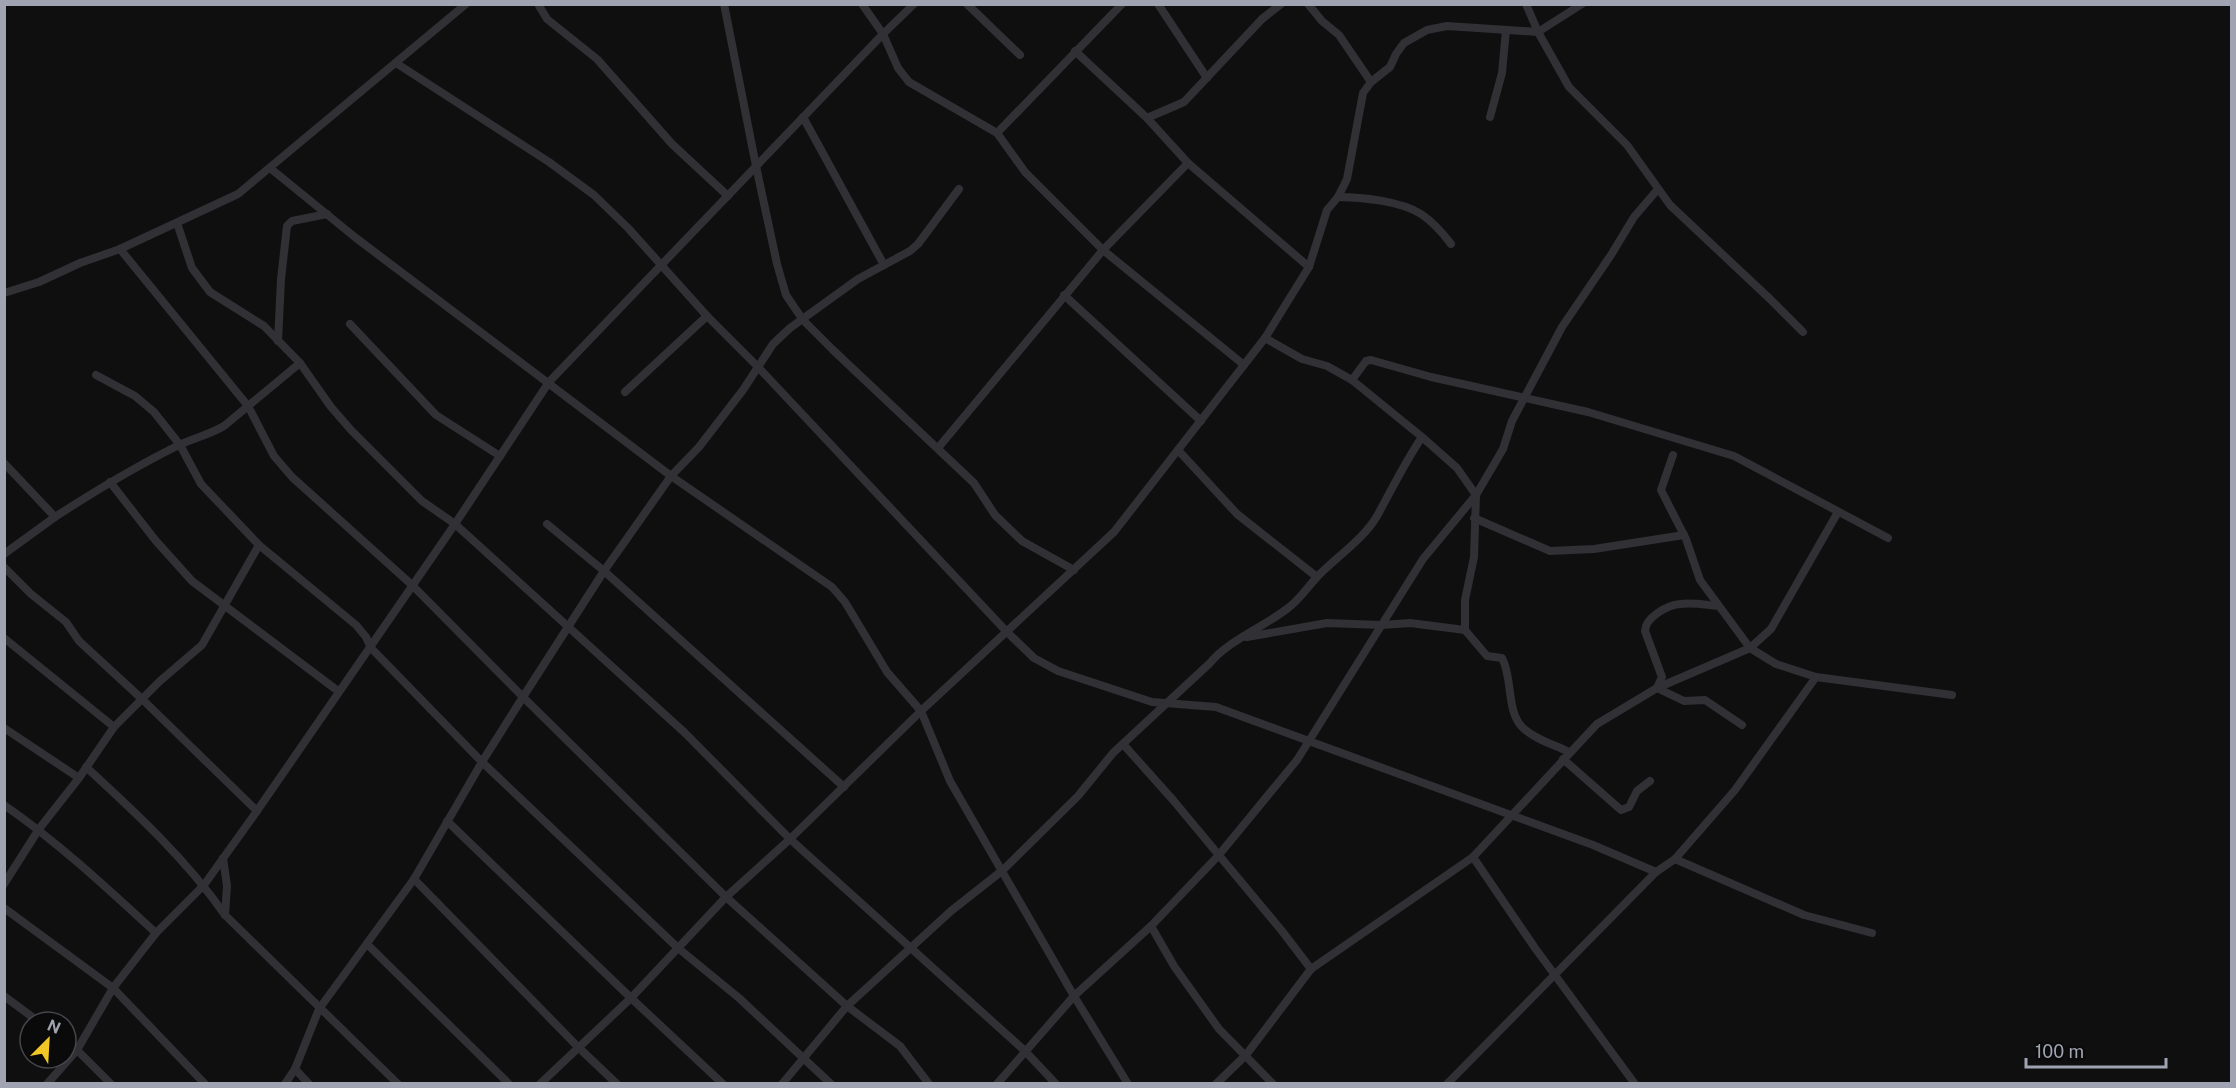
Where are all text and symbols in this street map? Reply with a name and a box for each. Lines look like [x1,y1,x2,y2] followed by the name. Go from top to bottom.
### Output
[18,1010,78,1070] north arrow
[44,1016,63,1038] text: N
[2026,1031,2166,1069] scale bar
[2035,1041,2084,1062] text: 100 m

